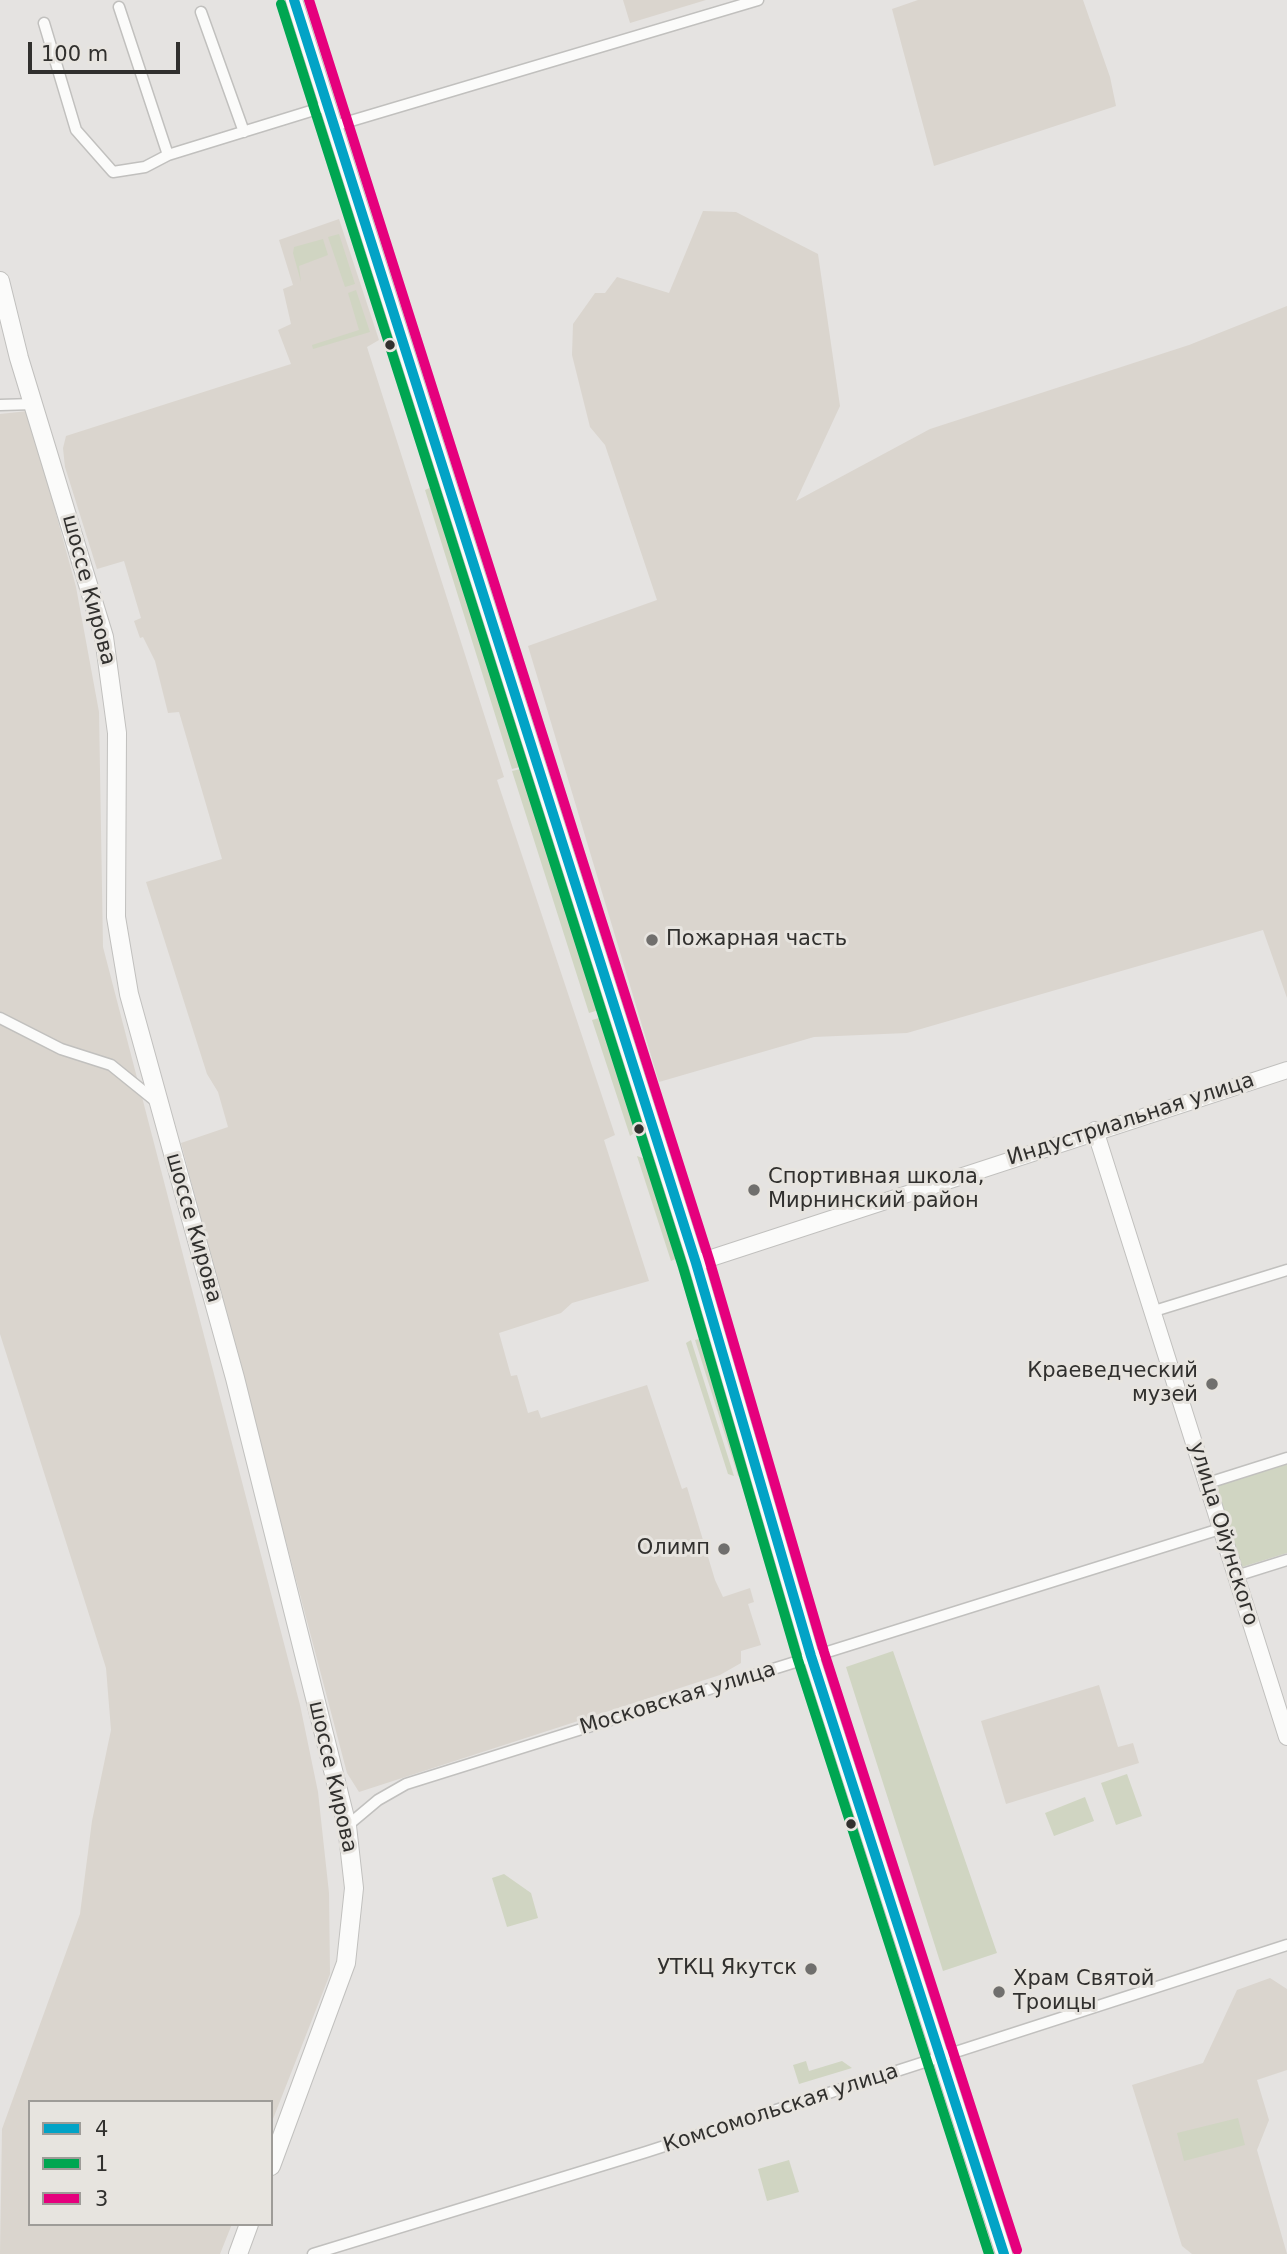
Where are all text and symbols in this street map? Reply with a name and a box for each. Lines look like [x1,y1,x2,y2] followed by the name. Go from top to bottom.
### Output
[32,28,184,72] scale bar
[41,42,108,66] text: 100 m
[383,338,397,352] unlabelled marker
[56,512,120,668] street label: шоссе Кирова
[666,927,847,953] place label: Пожарная часть
[644,932,660,948] marker: Пожарная часть
[1004,1068,1258,1172] street label: Индустриальная улица
[632,1122,646,1136] unlabelled marker
[160,1150,226,1306] street label: шоссе Кирова
[768,1165,984,1215] place label: Спортивная школа, Мирнинский район
[746,1182,762,1198] marker: Спортивная школа, Мирнинский район
[1027,1359,1198,1409] place label: Краеведческий музей
[1204,1376,1220,1392] marker: Краеведческий музей
[1183,1439,1263,1629] street label: улица Ойунского
[637,1536,710,1562] place label: Олимп
[716,1541,732,1557] marker: Олимп
[577,1657,779,1741] street label: Московская улица
[302,1699,362,1855] street label: шоссе Кирова
[844,1817,858,1831] unlabelled marker
[657,1956,797,1982] place label: УТКЦ Якутск
[803,1961,819,1977] marker: УТКЦ Якутск
[1013,1967,1155,2017] place label: Храм Святой Троицы
[991,1984,1007,2000] marker: Храм Святой Троицы
[660,2059,902,2159] street label: Комсомольская улица
[28,2100,273,2226] legend
[95,2117,108,2141] text: 4
[95,2152,108,2176] text: 1
[95,2187,108,2211] text: 3

